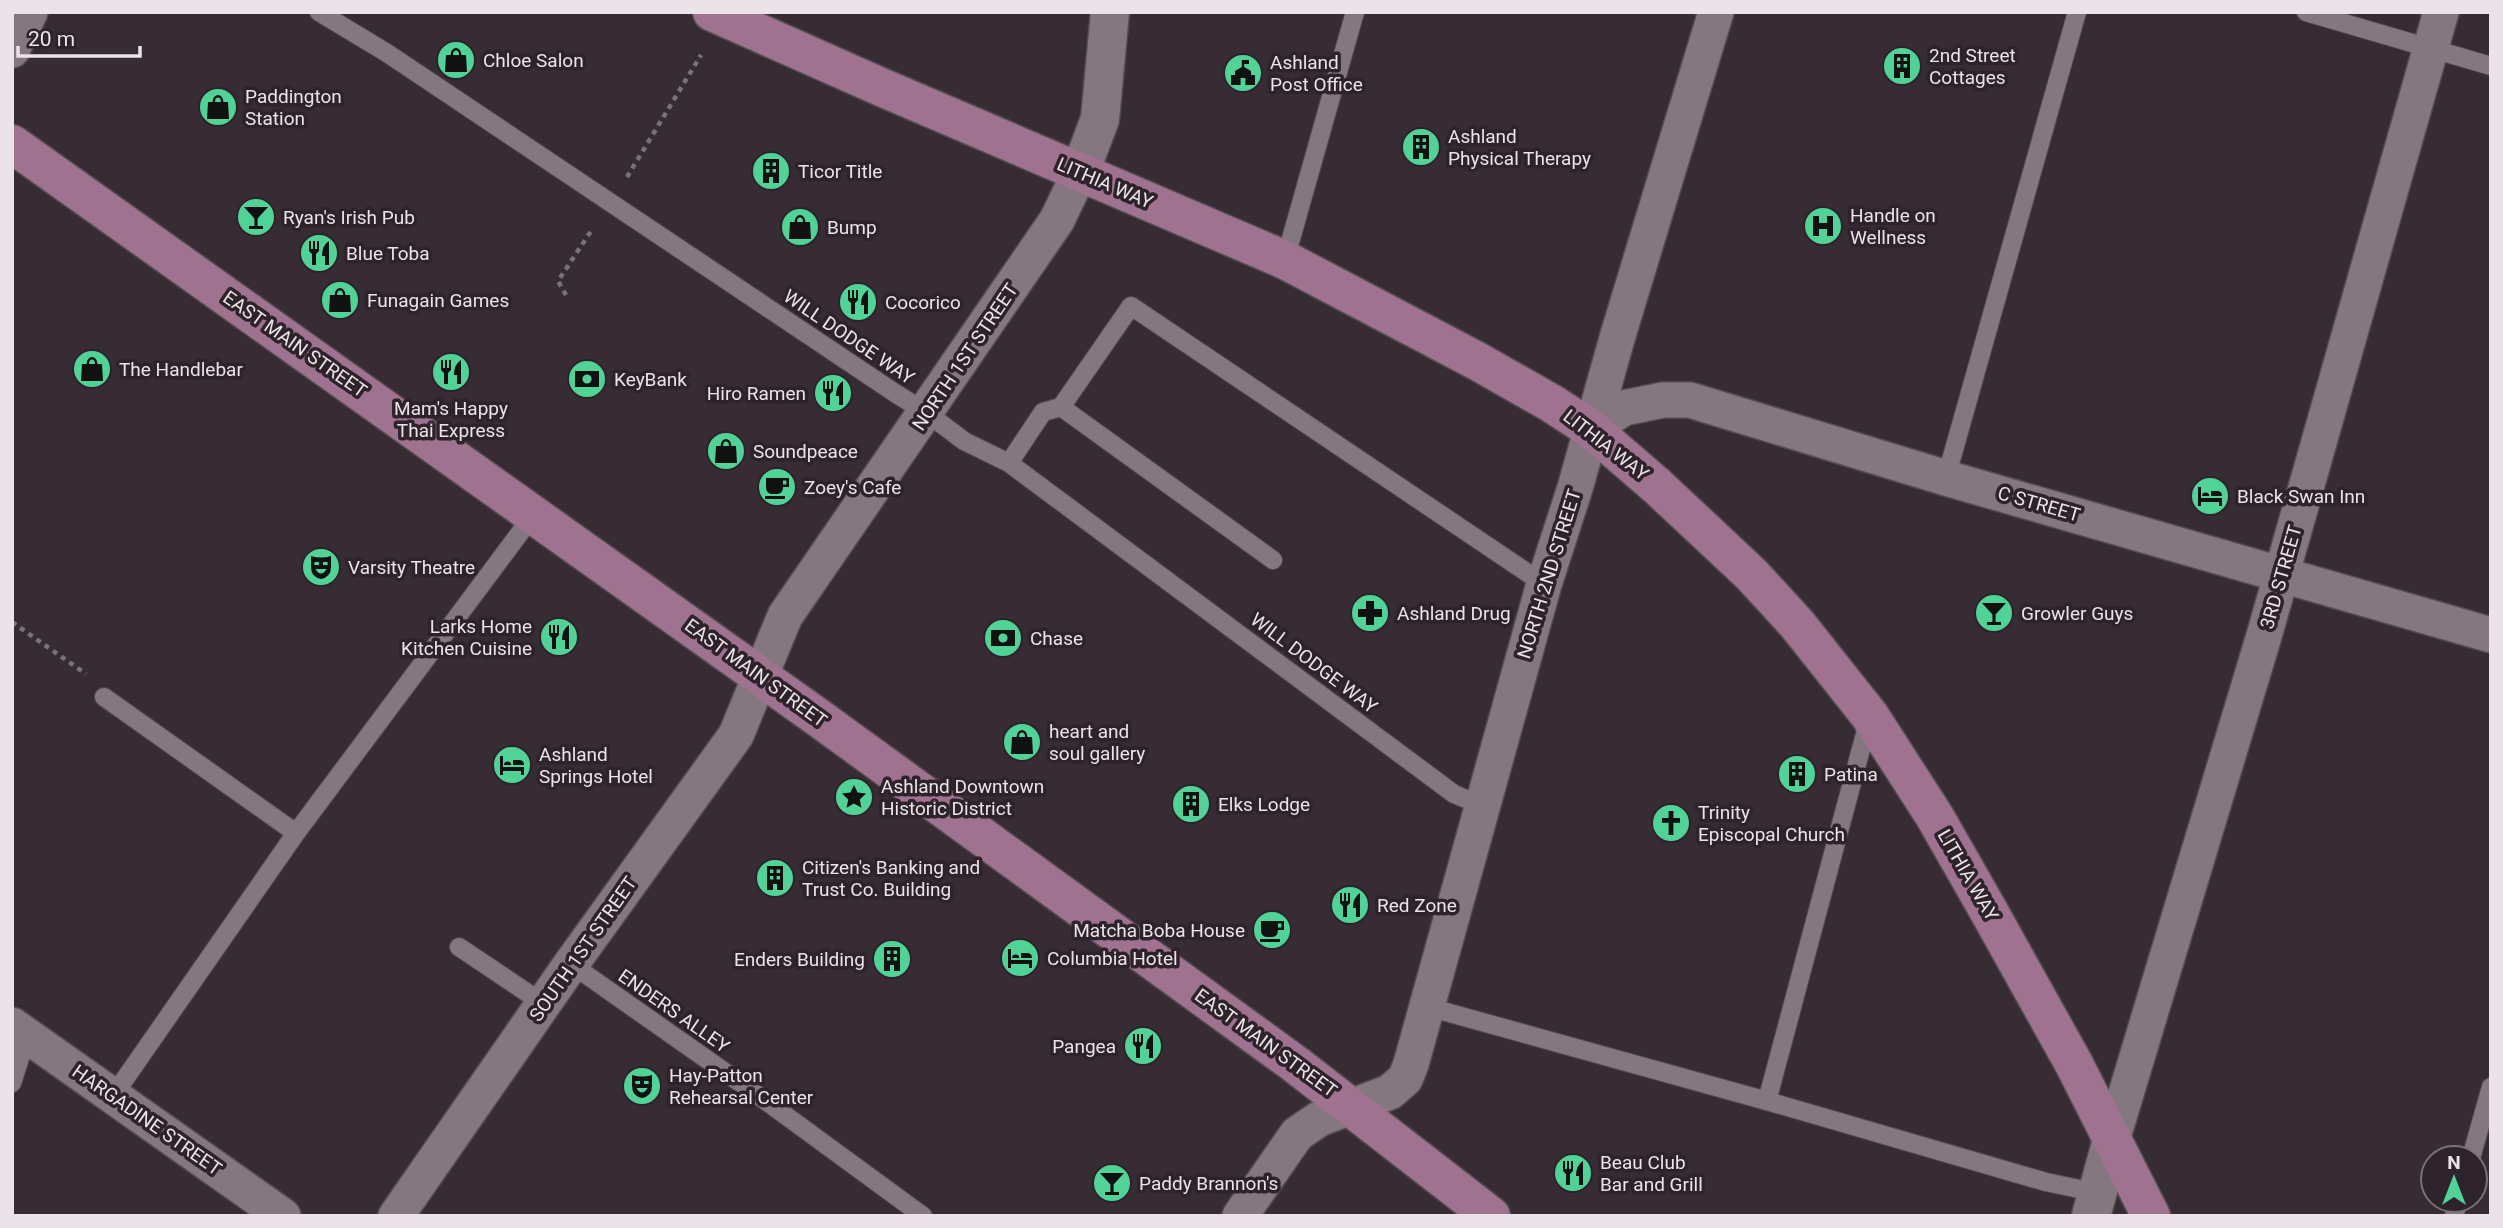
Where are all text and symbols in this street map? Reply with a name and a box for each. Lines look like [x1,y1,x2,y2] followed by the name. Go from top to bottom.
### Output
[18,14,140,58] scale bar
[28,27,75,51] text: 20 m
[435,39,477,81] shop icon: Chloe Salon
[1929,44,2016,89] place label: 2nd Street Cottages
[1881,45,1923,87] building icon: 2nd Street Cottages
[483,49,584,72] place label: Chloe Salon
[1270,51,1363,96] place label: Ashland Post Office
[1222,52,1264,94] public building icon: Ashland Post Office
[245,85,342,130] place label: Paddington Station
[197,86,239,128] shop icon: Paddington Station
[1448,125,1591,170] place label: Ashland Physical Therapy
[1400,126,1442,168] building icon: Ashland Physical Therapy
[750,150,792,192] building icon: Ticor Title
[1054,153,1157,214] street label: LITHIA WAY
[798,160,882,183] place label: Ticor Title
[235,196,277,238] bar icon: Ryan's Irish Pub
[1850,204,1936,249] place label: Handle on Wellness
[1802,205,1844,247] hospital icon: Handle on Wellness
[283,206,415,229] place label: Ryan's Irish Pub
[779,206,821,248] shop icon: Bump
[827,216,877,239] place label: Bump
[298,232,340,274] restaurant icon: Blue Toba
[346,242,430,265] place label: Blue Toba
[319,279,361,321] shop icon: Funagain Games
[907,279,1023,435] street label: NORTH 1ST STREET
[837,281,879,323] restaurant icon: Cocorico
[779,285,919,390] street label: WILL DODGE WAY
[219,286,371,402] street label: EAST MAIN STREET
[367,289,509,312] place label: Funagain Games
[885,291,961,314] place label: Cocorico
[71,348,113,390] shop icon: The Handlebar
[430,351,472,393] restaurant icon: Mam's Happy Thai Express
[119,358,243,381] place label: The Handlebar
[566,358,608,400] bank icon: KeyBank
[614,368,687,391] place label: KeyBank
[812,372,854,414] restaurant icon: Hiro Ramen
[707,382,806,405] place label: Hiro Ramen
[394,397,508,442] place label: Mam's Happy Thai Express
[1559,405,1654,486] street label: LITHIA WAY
[705,430,747,472] shop icon: Soundpeace
[753,440,858,463] place label: Soundpeace
[756,466,798,508] cafe icon: Zoey's Cafe
[2189,475,2231,517] hotel icon: Black Swan Inn
[804,476,901,499] place label: Zoey's Cafe
[1995,481,2083,527] street label: C STREET
[2237,485,2365,508] place label: Black Swan Inn
[1512,486,1586,662] street label: NORTH 2ND STREET
[2255,522,2307,632] street label: 3RD STREET
[300,546,342,588] theatre icon: Varsity Theatre
[348,556,475,579] place label: Varsity Theatre
[1349,592,1391,634] pharmacy icon: Ashland Drug
[1973,592,2015,634] bar icon: Growler Guys
[1397,602,1511,625] place label: Ashland Drug
[2021,602,2133,625] place label: Growler Guys
[1246,608,1383,719] street label: WILL DODGE WAY
[680,614,832,732] street label: EAST MAIN STREET
[401,615,532,660] place label: Larks Home Kitchen Cuisine
[538,616,580,658] restaurant icon: Larks Home Kitchen Cuisine
[982,617,1024,659] bank icon: Chase
[1030,627,1083,650] place label: Chase
[1049,720,1145,765] place label: heart and soul gallery
[1001,721,1043,763] shop icon: heart and soul gallery
[539,743,653,788] place label: Ashland Springs Hotel
[491,744,533,786] hotel icon: Ashland Springs Hotel
[1776,753,1818,795] building icon: Patina
[1824,763,1878,786] place label: Patina
[881,775,1044,820] place label: Ashland Downtown Historic District
[833,776,875,818] place icon: Ashland Downtown Historic District
[1170,783,1212,825] building icon: Elks Lodge
[1218,793,1310,816] place label: Elks Lodge
[1698,801,1845,846] place label: Trinity Episcopal Church
[1650,802,1692,844] church icon: Trinity Episcopal Church
[1933,825,2004,925] street label: LITHIA WAY
[802,856,980,901] place label: Citizen's Banking and Trust Co. Building
[754,857,796,899] building icon: Citizen's Banking and Trust Co. Building
[524,872,642,1026] street label: SOUTH 1ST STREET
[1329,884,1371,926] restaurant icon: Red Zone
[1377,894,1457,917] place label: Red Zone
[1251,909,1293,951] cafe icon: Matcha Boba House
[1073,919,1245,942] place label: Matcha Boba House
[999,937,1041,979] hotel icon: Columbia Hotel
[871,938,913,980] building icon: Enders Building
[1047,947,1178,970] place label: Columbia Hotel
[734,948,865,971] place label: Enders Building
[614,964,734,1058] street label: ENDERS ALLEY
[1190,984,1342,1102] street label: EAST MAIN STREET
[1122,1025,1164,1067] restaurant icon: Pangea
[1052,1035,1116,1058] place label: Pangea
[68,1060,226,1180] street label: HARGADINE STREET
[669,1064,814,1109] place label: Hay-Patton Rehearsal Center
[621,1065,663,1107] theatre icon: Hay-Patton Rehearsal Center
[2419,1144,2489,1214] north arrow
[1600,1151,1703,1196] place label: Beau Club Bar and Grill
[2447,1151,2461,1174] text: N
[1552,1152,1594,1194] restaurant icon: Beau Club Bar and Grill
[1091,1162,1133,1204] bar icon: Paddy Brannon's
[1139,1172,1278,1195] place label: Paddy Brannon's

